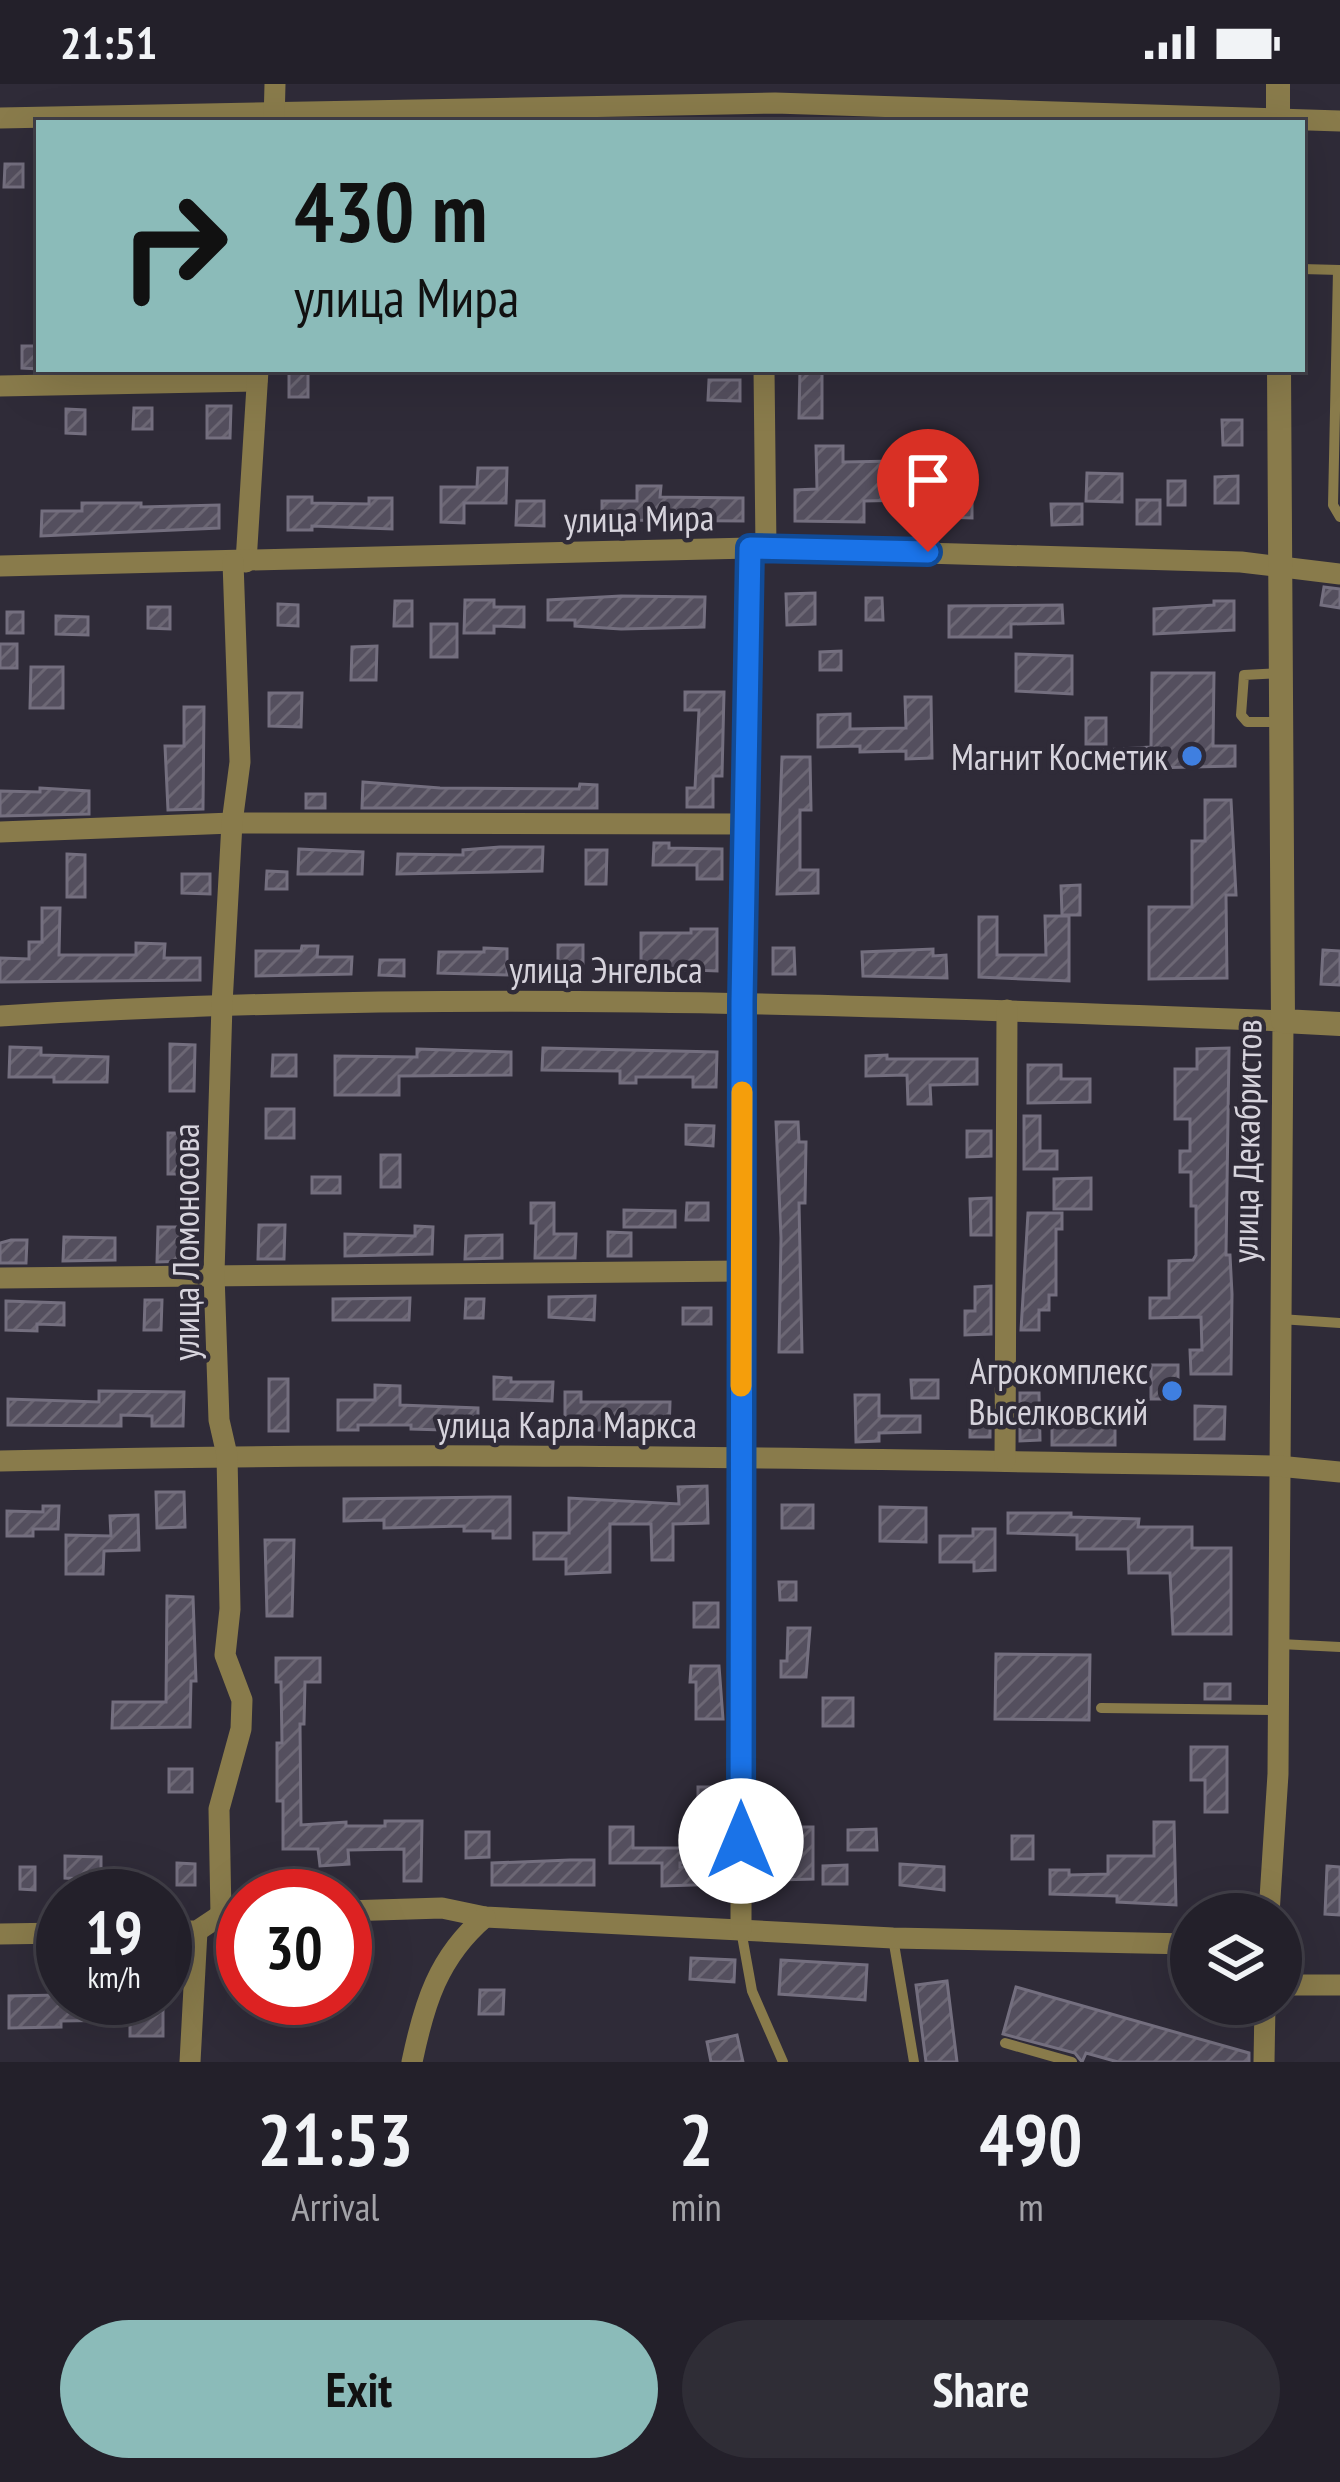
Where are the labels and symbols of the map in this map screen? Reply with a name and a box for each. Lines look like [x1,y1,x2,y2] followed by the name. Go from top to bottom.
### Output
[877,429,979,552] pin
[563,493,715,543] street label: улица Мира
[951,733,1168,780] place label: Магнит Косметик
[1179,743,1205,769] marker: Магнит Косметик
[509,946,703,993] street label: улица Энгельса
[1220,1019,1272,1263] street label: улица Декабристов
[162,1123,209,1361] street label: улица Ломоносова
[968,1347,1148,1435] place label: Агрокомплекс Выселковский
[1159,1378,1185,1404] marker: Агрокомплекс Выселковский
[437,1401,697,1448] street label: улица Карла Маркса
[678,1778,804,1904] position arrow
[216,1869,372,2025] speed limit sign: 30

